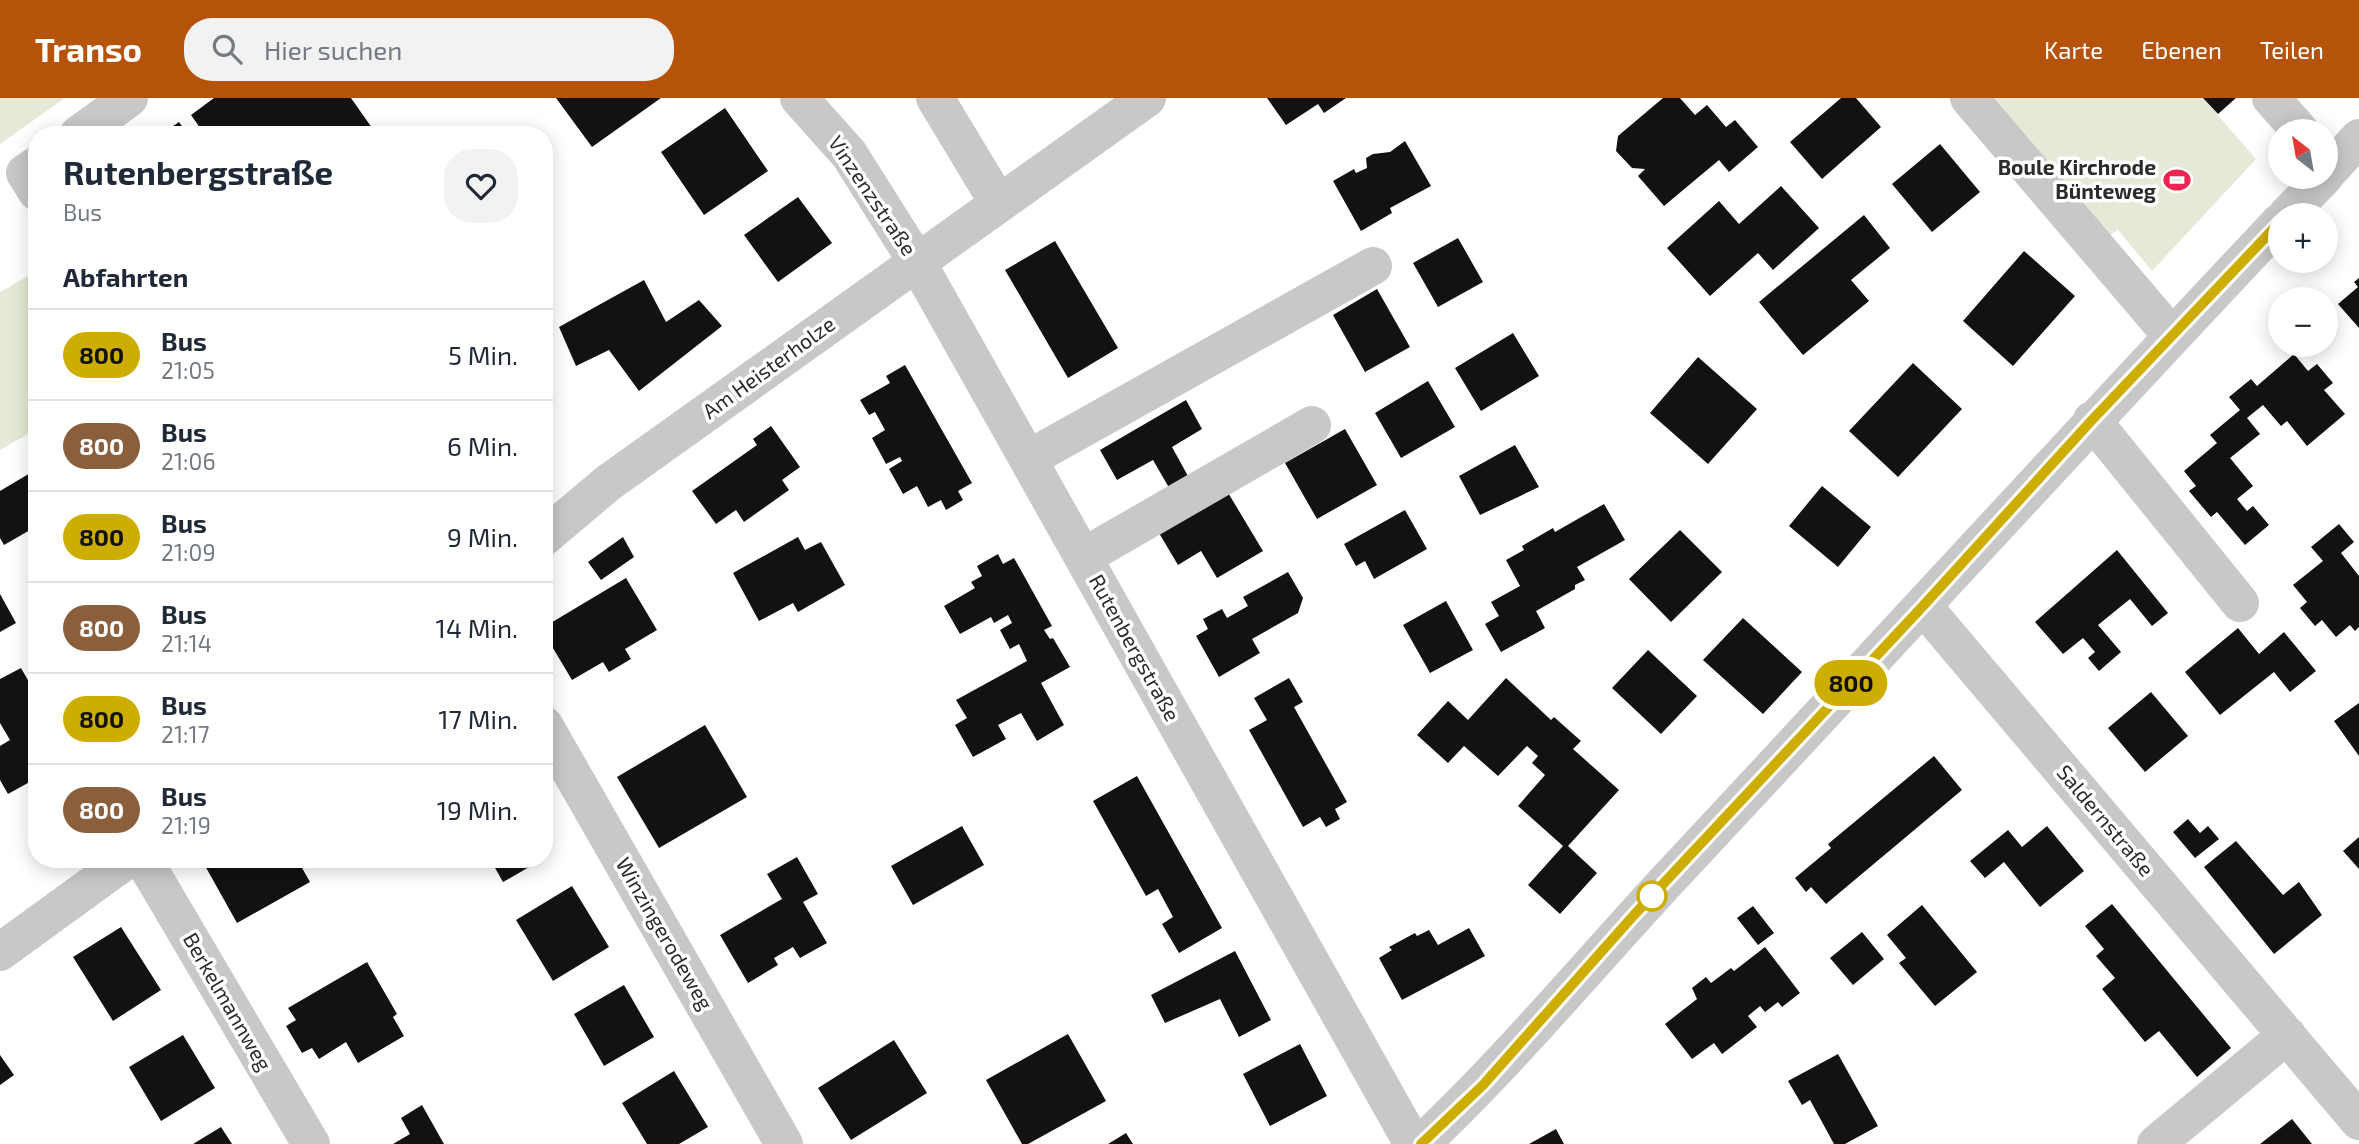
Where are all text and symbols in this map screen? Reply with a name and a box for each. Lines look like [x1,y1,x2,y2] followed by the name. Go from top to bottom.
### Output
[184,18,674,81] search box
[35,29,142,69] text: Transo
[208,30,246,68] icon: search
[264,34,402,65] text: Hier suchen
[2044,35,2103,64] text: Karte
[2141,35,2222,64] text: Ebenen
[2260,35,2324,64] text: Teilen
[2268,119,2338,189] north arrow
[2268,119,2338,357] map controls
[824,130,923,260] street label: Vinzenzstraße
[444,149,518,223] button: heart
[63,152,333,192] text: Rutenbergstraße
[1998,154,2156,203] place label: Boule Kirchrode Bünteweg
[2162,165,2192,195] sports icon: Boule Kirchrode Bünteweg
[63,198,102,226] text: Bus
[2268,203,2338,273] button: +
[63,261,188,292] text: Abfahrten
[2268,287,2338,357] button: −
[697,310,839,423] street label: Am Heisterholze
[161,325,207,356] text: Bus
[448,339,518,370] text: 5 Min.
[79,340,124,369] text: 800
[161,356,215,384] text: 21:05
[161,416,207,447] text: Bus
[447,430,518,461] text: 6 Min.
[79,431,124,460] text: 800
[161,447,216,475] text: 21:06
[161,507,207,538] text: Bus
[447,521,518,552] text: 9 Min.
[79,522,124,551] text: 800
[161,538,216,566] text: 21:09
[1085,570,1186,725] street label: Rutenbergstraße
[161,598,207,629] text: Bus
[436,612,518,643] text: 14 Min.
[79,613,124,642] text: 800
[161,629,212,657] text: 21:14
[1811,660,1891,706] line badge: 800
[1828,668,1874,697] text: 800
[161,689,207,720] text: Bus
[438,703,518,734] text: 17 Min.
[79,704,124,733] text: 800
[161,720,209,748] text: 21:17
[2052,759,2160,881] street label: Saldernstraße
[161,780,207,811] text: Bus
[437,794,518,825] text: 19 Min.
[79,795,124,824] text: 800
[161,811,211,839] text: 21:19
[611,853,719,1014] street label: Winzingerodeweg
[1637,881,1667,911] unlabelled marker
[179,928,278,1075] street label: Berkelmannweg

